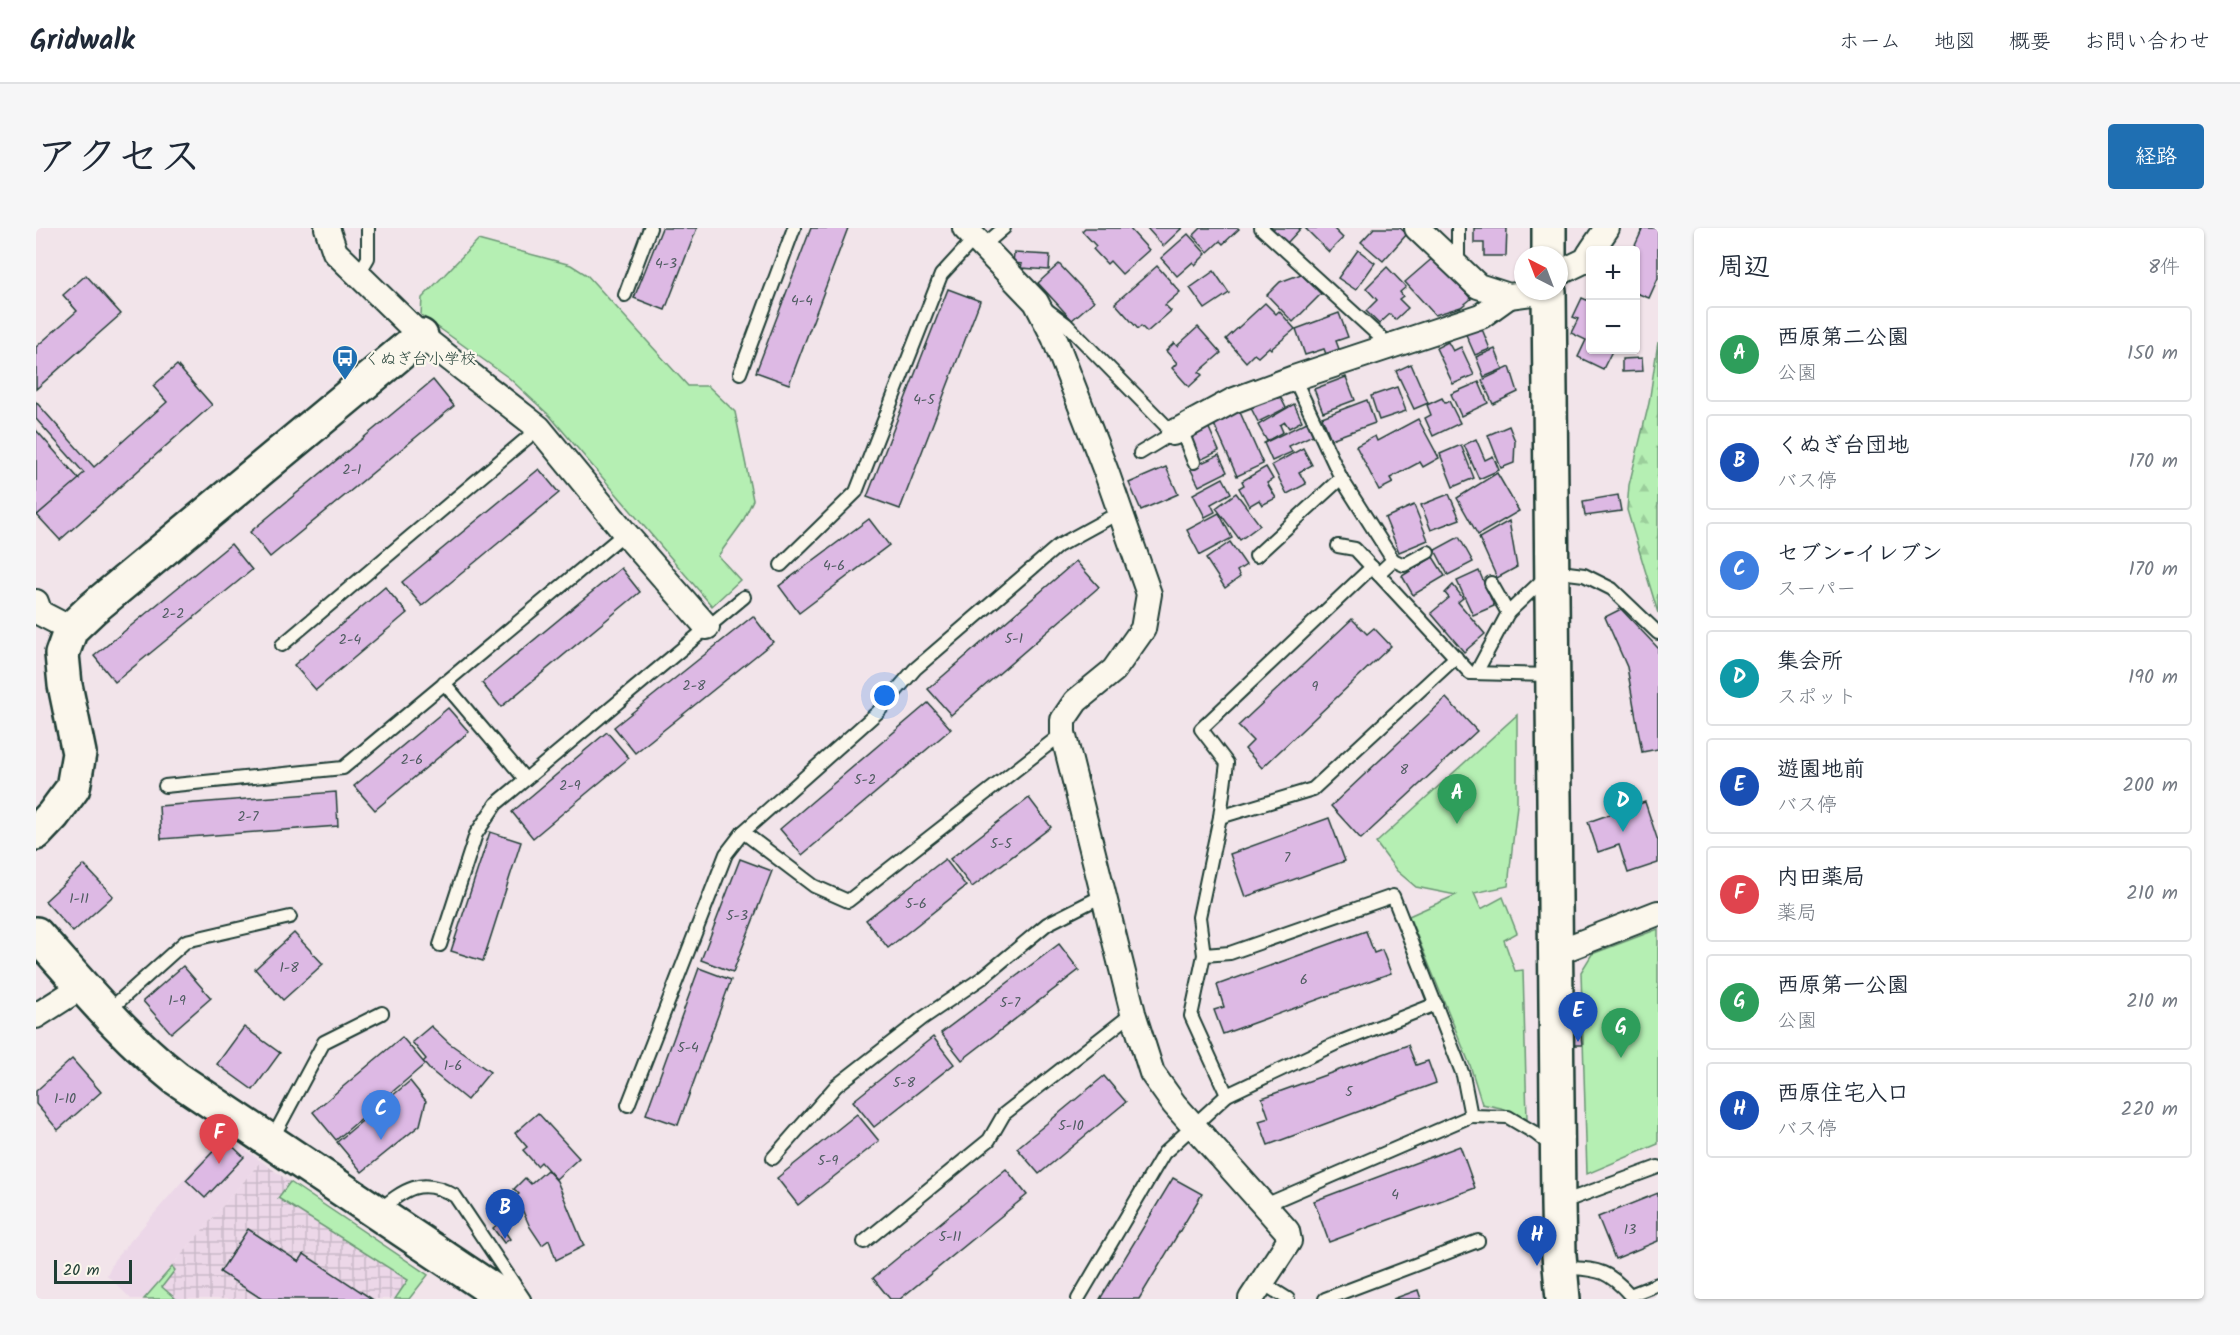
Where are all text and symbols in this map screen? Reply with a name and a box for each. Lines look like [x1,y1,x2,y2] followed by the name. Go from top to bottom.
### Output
[30,19,135,64] text: Gridwalk
[1839,26,1901,59] text: ホーム
[1934,26,1976,59] text: 地図
[2009,26,2051,59] text: 概要
[2084,26,2210,59] text: お問い合わせ
[2108,124,2204,189] button: 経路
[36,125,201,192] text: アクセス
[1514,246,1568,300] north arrow
[1586,246,1640,354] map controls
[1586,246,1640,300] button: +
[1718,247,1770,289] text: 周辺
[2148,252,2180,284] text: 8件
[655,253,677,275] house number: 4-3
[791,290,813,312] house number: 4-4
[1586,300,1640,354] button: −
[1777,321,1909,356] text: 西原第二公園
[1733,338,1746,370] text: A
[2127,338,2178,370] text: 150 m
[330,343,360,381] bus stop icon: くぬぎ台小学校
[364,347,476,372] place label: くぬぎ台小学校
[1777,358,1817,390] text: 公園
[913,389,936,411] house number: 4-5
[1777,429,1909,464] text: くぬぎ台団地
[1733,446,1746,478] text: B
[2129,446,2178,478] text: 170 m
[343,459,361,481] house number: 2-1
[1777,466,1837,498] text: バス停
[1777,537,1943,572] text: セブン-イレブン
[1733,554,1746,586] text: C
[2129,554,2178,586] text: 170 m
[823,555,845,577] house number: 4-6
[1777,574,1856,606] text: スーパー
[162,603,184,625] house number: 2-2
[1005,628,1023,650] house number: 5-1
[339,629,361,651] house number: 2-4
[1777,645,1843,680] text: 集会所
[1733,662,1746,694] text: D
[2128,662,2178,694] text: 190 m
[683,675,706,697] house number: 2-8
[1312,676,1319,698] house number: 9
[870,681,899,710] your location
[1777,682,1857,714] text: スポット
[401,749,423,771] house number: 2-6
[1777,753,1865,788] text: 遊園地前
[1400,759,1409,781] house number: 8
[854,769,876,791] house number: 5-2
[1734,770,1745,802] text: E
[2122,770,2178,802] text: 200 m
[1438,774,1476,824] pin: A
[559,775,581,797] house number: 2-9
[1604,782,1642,832] pin: D
[1777,790,1837,822] text: バス停
[237,806,259,828] house number: 2-7
[990,833,1013,855] house number: 5-5
[1284,847,1291,869] house number: 7
[1777,861,1865,896] text: 内田薬局
[1734,878,1745,910] text: F
[2126,878,2178,910] text: 210 m
[69,888,89,910] house number: 1-11
[905,893,927,915] house number: 5-6
[1777,898,1817,930] text: 薬局
[726,905,748,927] house number: 5-3
[279,957,299,979] house number: 1-8
[1300,969,1308,991] house number: 6
[1777,969,1909,1004] text: 西原第一公園
[1734,986,1745,1018] text: G
[2126,986,2178,1018] text: 210 m
[168,990,186,1012] house number: 1-9
[1000,992,1021,1014] house number: 5-7
[1558,992,1598,1042] pin: E
[1777,1006,1817,1038] text: 公園
[1602,1008,1640,1058] pin: G
[677,1037,699,1059] house number: 5-4
[444,1055,462,1077] house number: 1-6
[893,1072,916,1094] house number: 5-8
[1777,1077,1909,1112] text: 西原住宅入口
[1345,1081,1354,1103] house number: 5
[54,1088,76,1110] house number: 1-10
[362,1090,400,1140] pin: C
[1733,1094,1746,1126] text: H
[2121,1094,2178,1126] text: 220 m
[200,1114,238,1164] pin: F
[1777,1114,1837,1146] text: バス停
[1058,1115,1084,1137] house number: 5-10
[818,1150,839,1172] house number: 5-9
[1391,1184,1399,1206] house number: 4
[486,1190,524,1239] pin: B
[1518,1216,1556,1266] pin: H
[1624,1219,1636,1241] house number: 13
[939,1226,961,1248] house number: 5-11
[54,1257,132,1284] scale bar
[63,1258,99,1283] text: 20 m

